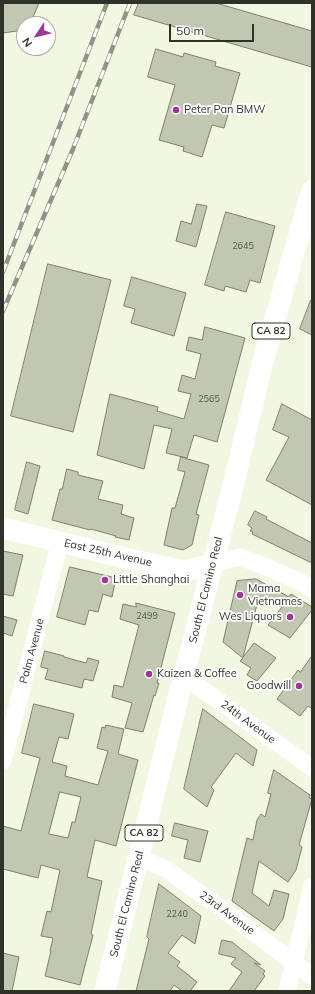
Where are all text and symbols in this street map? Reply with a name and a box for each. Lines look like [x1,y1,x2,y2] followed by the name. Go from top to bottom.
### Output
[16,16,56,56] north arrow
[171,16,256,42] scale bar
[176,23,204,38] text: 50 m
[19,35,35,50] text: N
[184,103,266,117] place label: Peter Pan BMW
[171,105,181,115] marker: Peter Pan BMW
[232,241,254,251] house number: 2645
[252,323,290,339] road number: CA 82
[198,394,220,404] house number: 2565
[186,535,226,645] street label: South El Camino Real
[63,536,153,570] street label: East 25th Avenue
[113,573,189,587] place label: Little Shanghai
[100,575,110,585] marker: Little Shanghai
[248,582,302,608] place label: Mama Vietnames
[235,590,245,600] marker: Mama Vietnames
[219,610,282,624] place label: Wes Liquors
[136,611,158,621] house number: 2499
[285,612,295,622] marker: Wes Liquors
[17,617,47,685] street label: Palm Avenue
[157,667,237,681] place label: Kaizen & Coffee
[144,669,154,679] marker: Kaizen & Coffee
[246,679,291,693] place label: Goodwill
[294,681,304,691] marker: Goodwill
[218,698,278,746] street label: 24th Avenue
[125,825,163,841] road number: CA 82
[107,849,147,959] street label: South El Camino Real
[197,889,257,937] street label: 23rd Avenue
[166,909,188,919] house number: 2240

